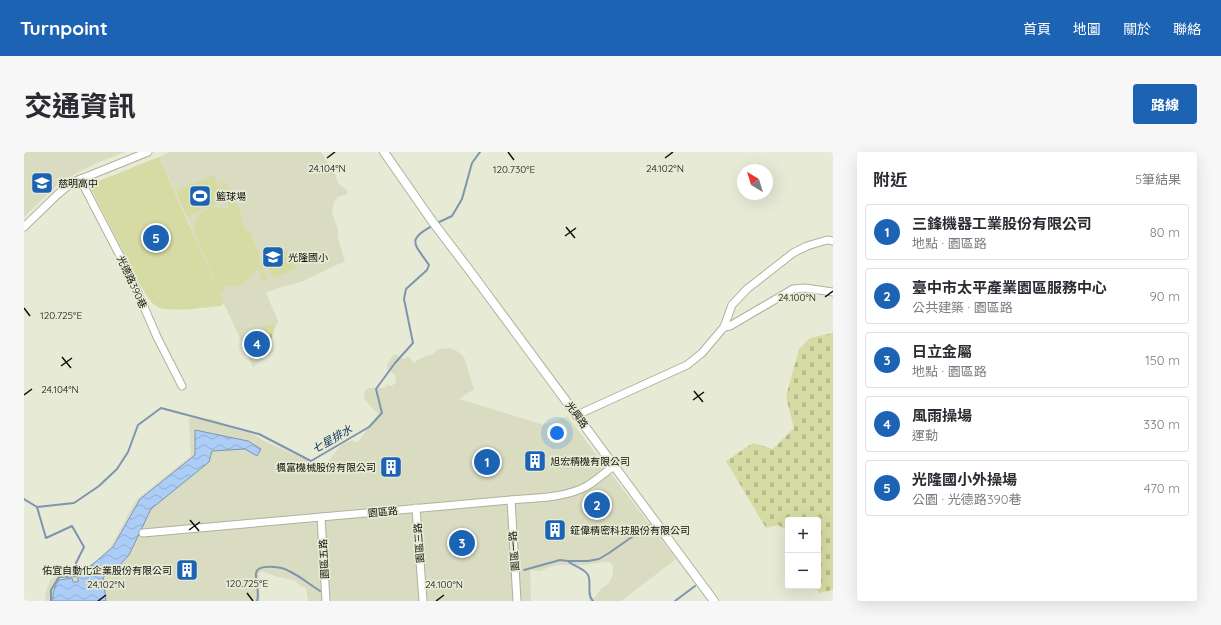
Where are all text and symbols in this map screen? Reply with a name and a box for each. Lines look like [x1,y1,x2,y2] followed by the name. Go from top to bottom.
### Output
[20,16,108,40] text: Turnpoint
[1023,20,1051,38] text: 首頁
[1073,20,1101,38] text: 地圖
[1123,20,1151,38] text: 關於
[1173,20,1201,38] text: 聯絡
[1133,84,1197,124] button: 路線
[24,88,136,123] text: 交通資訊
[308,162,346,175] text: 24.104°N
[646,162,684,175] text: 24.102°N
[493,163,535,176] text: 120.730°E
[737,164,773,200] north arrow
[873,169,907,190] text: 附近
[29,170,55,196] school or university icon: 慈明高中
[1135,171,1181,187] text: 5筆結果
[58,177,98,190] place label: 慈明高中
[187,183,213,209] sports icon: 籃球場
[216,190,246,203] place label: 籃球場
[912,214,1092,233] text: 三鋒機器工業股份有限公司
[143,223,169,253] pin: 5
[884,224,890,240] text: 1
[1150,224,1180,240] text: 80 m
[912,235,987,251] text: 地點 · 園區路
[260,244,286,270] school or university icon: 光隆國小
[288,251,328,264] place label: 光隆國小
[114,254,150,310] street label: 光德路390巷
[912,278,1107,297] text: 臺中市太平產業園區服務中心
[883,288,891,304] text: 2
[1150,288,1180,304] text: 90 m
[778,291,816,304] text: 24.100°N
[912,299,1013,315] text: 公共建築 · 園區路
[40,309,82,322] text: 120.725°E
[244,329,270,359] pin: 4
[912,342,972,361] text: 日立金屬
[884,352,890,368] text: 3
[1145,352,1180,368] text: 150 m
[912,363,987,379] text: 地點 · 園區路
[41,383,79,396] text: 24.104°N
[563,399,591,431] street label: 光興路
[912,406,972,425] text: 風雨操場
[883,416,891,432] text: 4
[1143,416,1180,432] text: 330 m
[309,421,355,456] water label: 七星排水
[547,423,567,443] your location
[912,427,938,443] text: 運動
[474,447,500,477] pin: 1
[522,448,548,474] building icon: 旭宏精機有限公司
[378,454,404,480] building icon: 楓富機械股份有限公司
[550,455,630,468] place label: 旭宏精機有限公司
[276,461,376,474] place label: 楓富機械股份有限公司
[912,470,1017,489] text: 光隆國小外操場
[883,480,891,496] text: 5
[1144,480,1180,496] text: 470 m
[584,490,610,520] pin: 2
[912,491,1021,507] text: 公園 · 光德路390巷
[367,504,399,520] street label: 園區路
[542,517,568,543] building icon: 鉦偉精密科技股份有限公司
[785,517,821,589] map controls
[785,517,821,553] button: +
[411,523,427,563] street label: 園區三路
[570,524,690,537] place label: 鉦偉精密科技股份有限公司
[449,528,475,558] pin: 3
[506,531,522,571] street label: 園區一路
[316,539,332,579] street label: 園區五路
[785,553,821,589] button: −
[174,557,200,583] building icon: 佑宜自動化企業股份有限公司
[42,564,172,577] place label: 佑宜自動化企業股份有限公司
[226,577,268,590] text: 120.725°E
[87,578,125,591] text: 24.102°N
[425,578,463,591] text: 24.100°N

